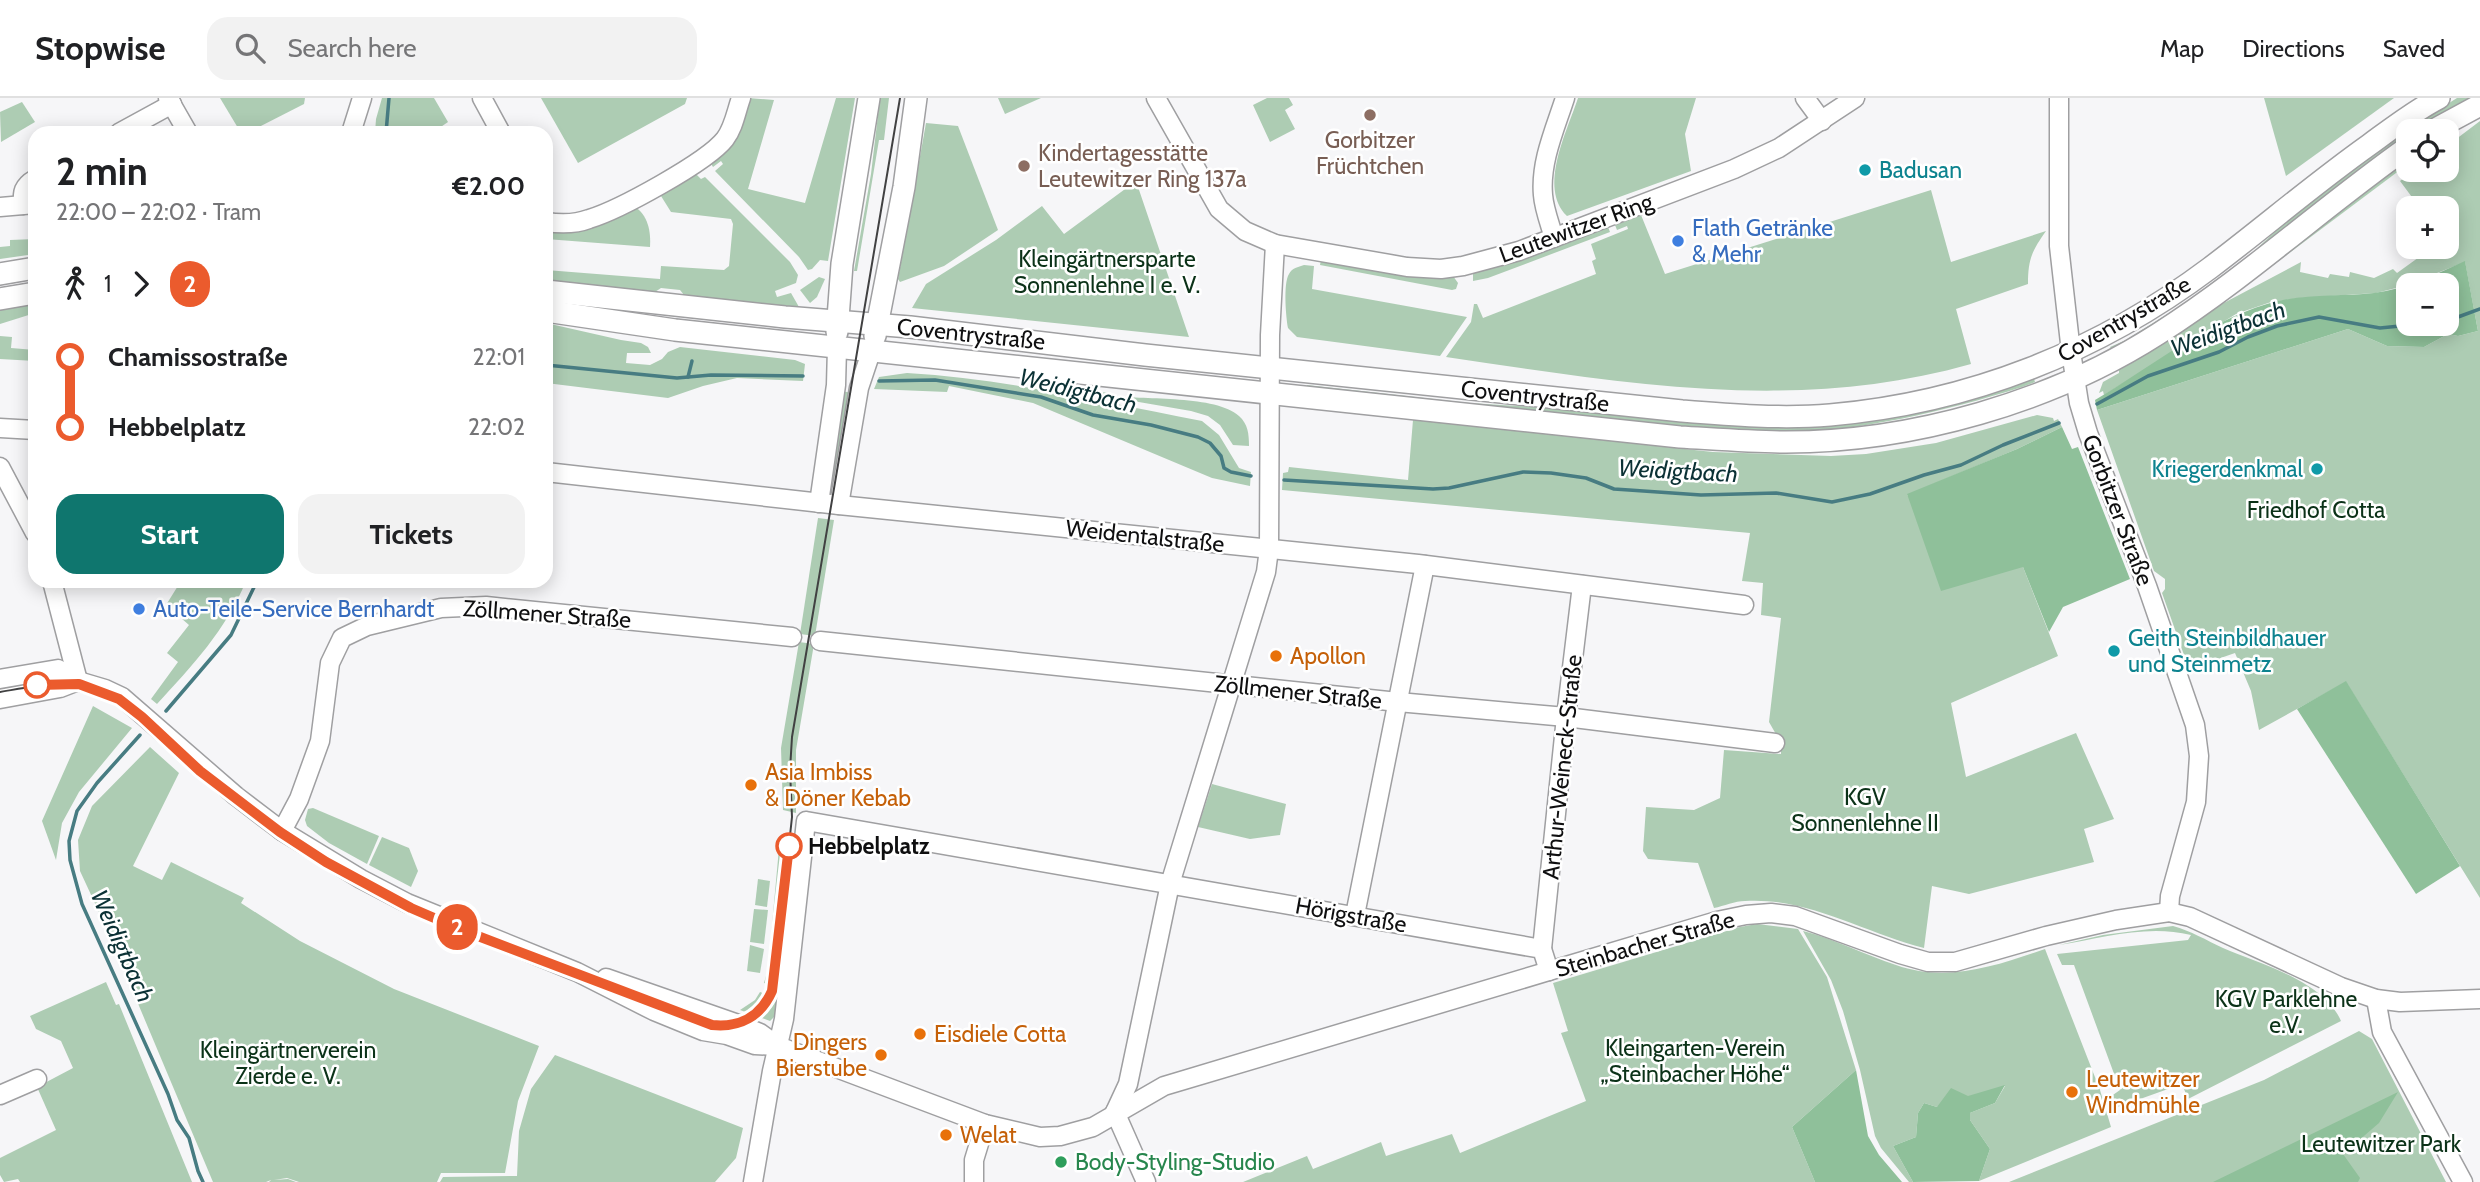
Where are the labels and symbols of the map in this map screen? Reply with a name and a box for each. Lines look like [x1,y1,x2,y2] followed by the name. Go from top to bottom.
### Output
[1362,107,1378,123] marker: Gorbitzer Früchtchen
[1316,126,1424,180] place label: Gorbitzer Früchtchen
[1038,139,1247,193] place label: Kindertagesstätte Leutewitzer Ring 137a
[1879,156,1962,184] place label: Badusan
[1016,158,1032,174] marker: Kindertagesstätte Leutewitzer Ring 137a
[1857,162,1873,178] marker: Badusan
[1495,187,1657,269] street label: Leutewitzer Ring
[1692,214,1833,268] place label: Flath Getränke & Mehr
[1670,233,1686,249] marker: Flath Getränke & Mehr
[1014,245,1200,299] park label: Kleingärtnersparte Sonnenlehne I e. V.
[2053,270,2196,368] street label: Coventrystraße
[2166,294,2289,363] water label: Weidigtbach
[896,312,1047,356] street label: Coventrystraße
[1016,362,1140,419] water label: Weidigtbach
[1460,374,1611,418] street label: Coventrystraße
[2076,431,2160,590] street label: Gorbitzer Straße
[1617,453,1739,488] water label: Weidigtbach
[2152,455,2304,483] place label: Kriegerdenkmal
[2309,461,2325,477] marker: Kriegerdenkmal
[2247,496,2385,524] park label: Friedhof Cotta
[1064,514,1226,558] street label: Weidentalstraße
[462,594,632,634] street label: Zöllmener Straße
[153,595,434,623] place label: Auto-Teile-Service Bernhardt
[131,601,147,617] marker: Auto-Teile-Service Bernhardt
[2128,624,2327,678] place label: Geith Steinbildhauer und Steinmetz
[1290,642,1366,670] place label: Apollon
[2106,643,2122,659] marker: Geith Steinbildhauer und Steinmetz
[1268,648,1284,664] marker: Apollon
[1536,653,1588,881] street label: Arthur-Weineck-Straße
[1213,669,1383,715] street label: Zöllmener Straße
[24,672,50,698] unlabelled marker
[765,758,911,812] place label: Asia Imbiss & Döner Kebab
[743,777,759,793] marker: Asia Imbiss & Döner Kebab
[1791,783,1939,837] park label: KGV Sonnenlehne II
[808,832,930,860] place label: Hebbelplatz
[776,833,802,859] marker: Hebbelplatz
[85,885,160,1007] water label: Weidigtbach
[1293,891,1409,939] street label: Hörigstraße
[434,904,480,950] line badge: 2
[1552,905,1738,983] street label: Steinbacher Straße
[2215,985,2358,1039] park label: KGV Parklehne e.V.
[934,1020,1066,1048] place label: Eisdiele Cotta
[912,1026,928,1042] marker: Eisdiele Cotta
[776,1028,867,1082] place label: Dingers Bierstube
[1601,1034,1789,1088] park label: Kleingarten-Verein „Steinbacher Höhe“
[200,1036,376,1090] park label: Kleingärtnerverein Zierde e. V.
[873,1047,889,1063] marker: Dingers Bierstube
[2086,1065,2200,1119] place label: Leutewitzer Windmühle
[2064,1084,2080,1100] marker: Leutewitzer Windmühle
[960,1121,1017,1149] place label: Welat
[938,1127,954,1143] marker: Welat
[2301,1130,2462,1158] park label: Leutewitzer Park
[1075,1148,1275,1176] place label: Body-Styling-Studio
[1053,1154,1069,1170] marker: Body-Styling-Studio

